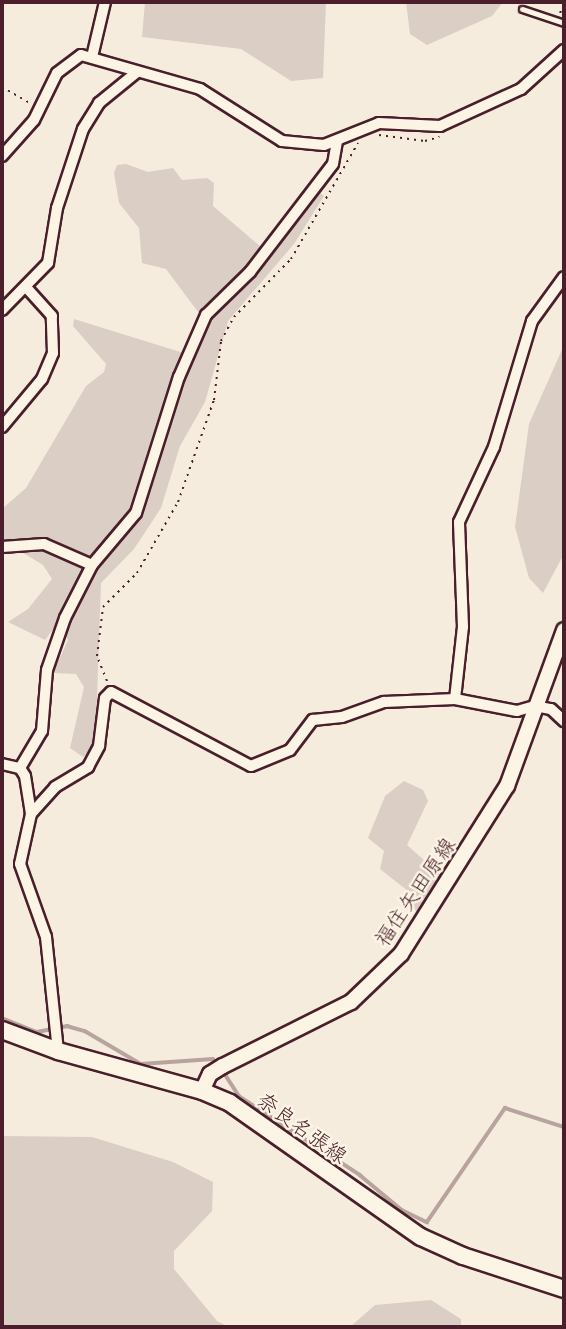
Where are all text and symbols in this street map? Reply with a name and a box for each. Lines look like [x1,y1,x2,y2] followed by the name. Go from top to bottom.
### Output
[369,833,461,951] street label: 福住矢田原線
[252,1087,352,1169] street label: 奈良名張線

